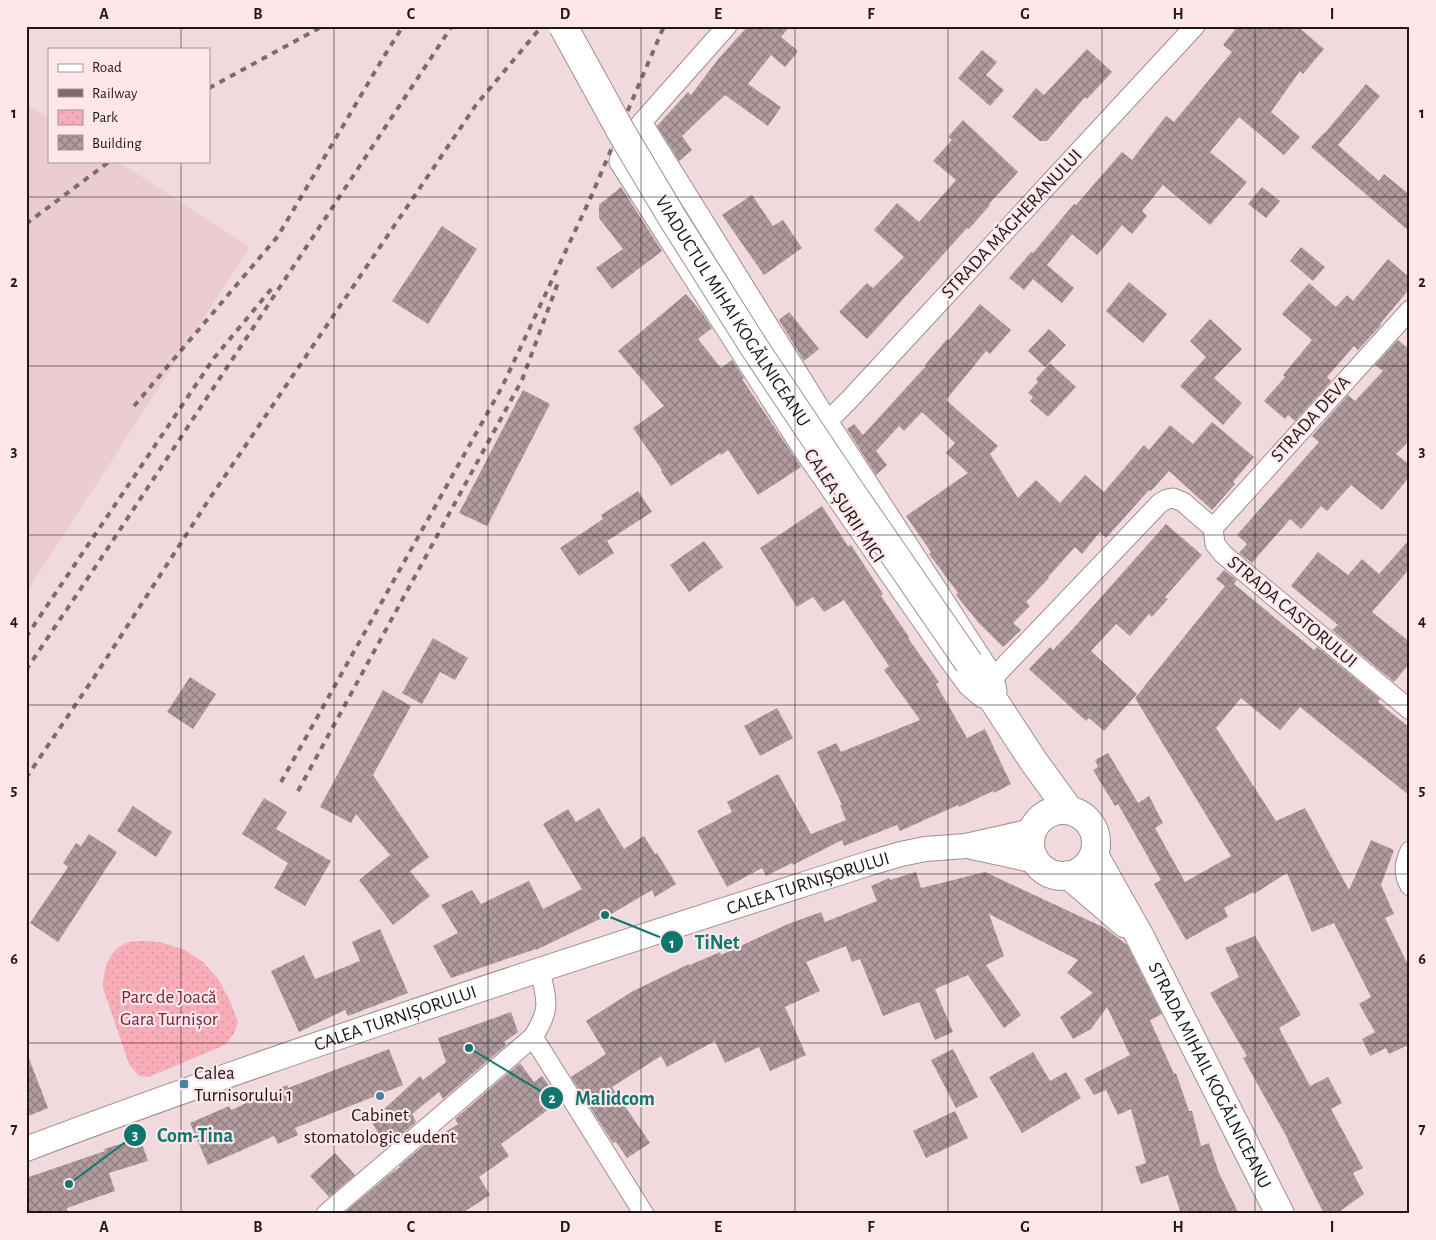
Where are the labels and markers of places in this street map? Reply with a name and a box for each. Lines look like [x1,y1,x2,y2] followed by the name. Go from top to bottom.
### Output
[660,925,750,960] callout: TiNet
[194,1064,293,1105] place label: Calea Turnisorului 1
[178,1078,190,1090] marker: Calea Turnisorului 1
[540,1080,665,1115] callout: Malidcom
[374,1090,386,1102] marker: Cabinet stomatologic eudent
[304,1106,456,1147] place label: Cabinet stomatologic eudent
[122,1117,243,1152] callout: Com-Tina

